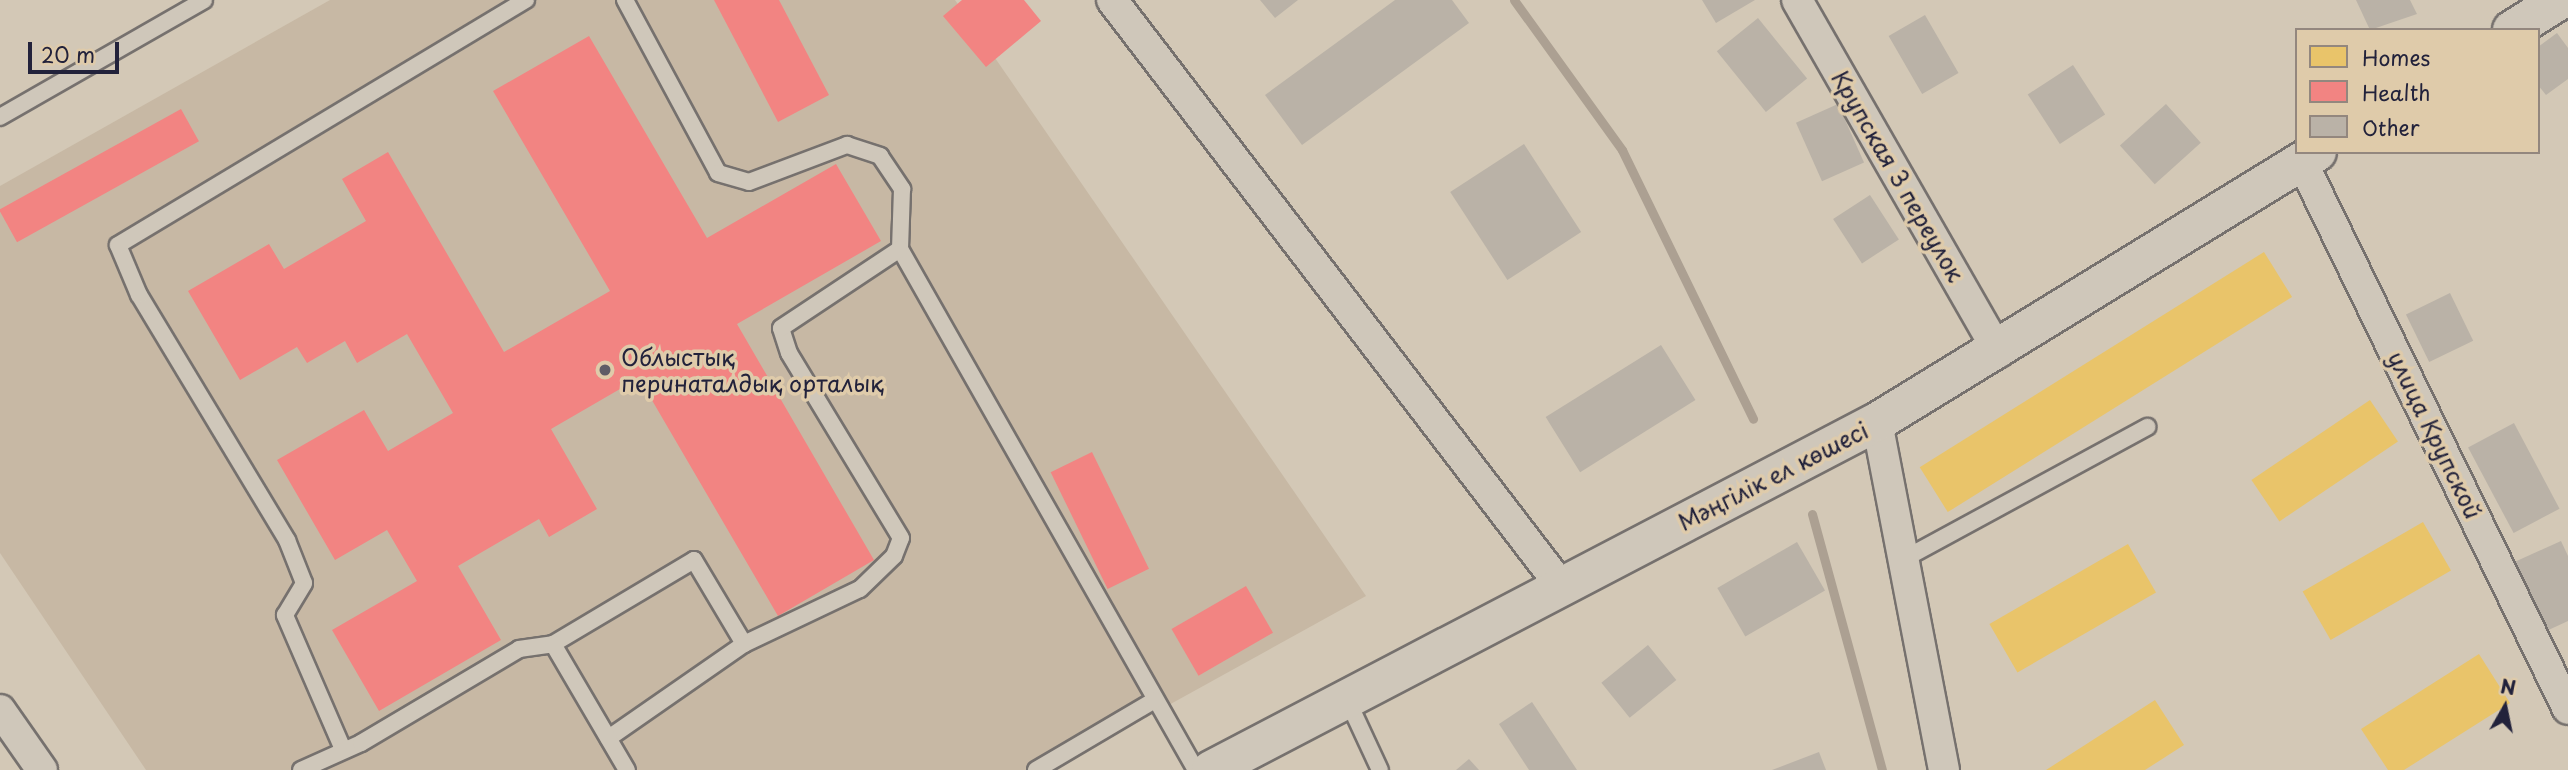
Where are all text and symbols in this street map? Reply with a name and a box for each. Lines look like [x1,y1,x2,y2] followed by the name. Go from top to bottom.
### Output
[32,28,122,72] scale bar
[2295,28,2540,154] legend
[41,38,95,70] text: 20 m
[2362,41,2430,73] text: Homes
[1826,65,1970,287] street label: Крупская 3 переулок
[2362,76,2430,108] text: Health
[2362,111,2420,143] text: Other
[621,343,883,397] place label: Облыстық перинаталдық орталық
[2382,346,2488,524] street label: улица Крупской
[595,360,615,380] marker: Облыстық перинаталдық орталық
[1672,416,1874,536] street label: Мәңгілік ел көшесі
[2499,671,2518,701] text: N
[2470,672,2540,742] north arrow

